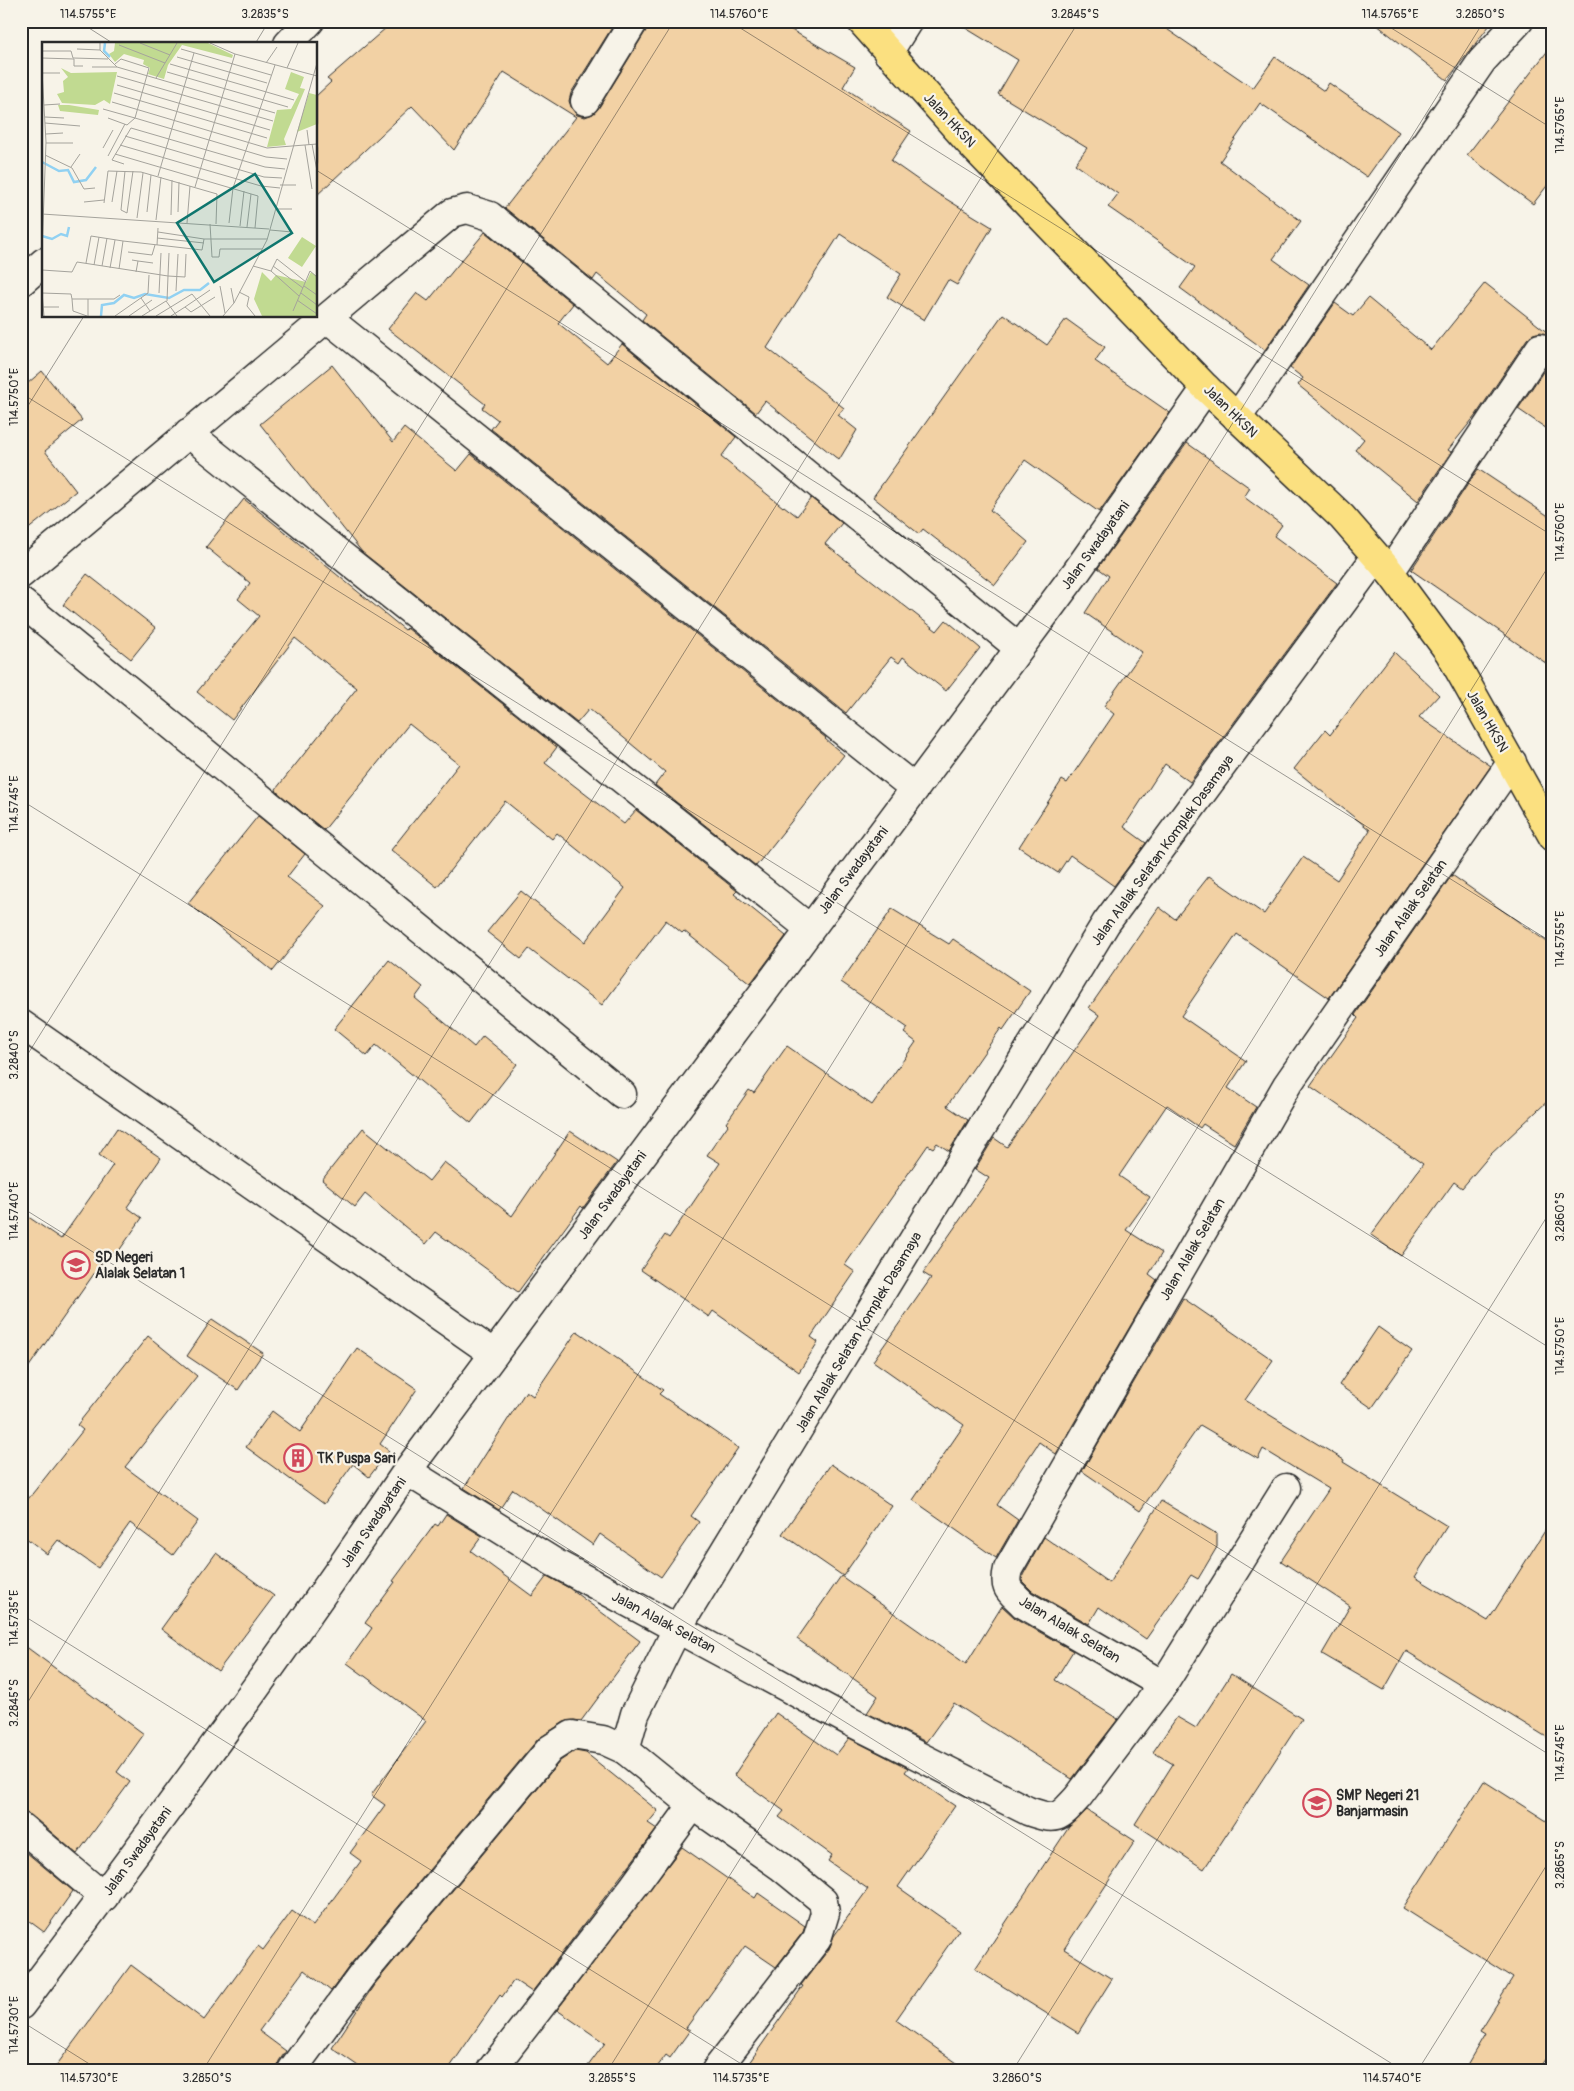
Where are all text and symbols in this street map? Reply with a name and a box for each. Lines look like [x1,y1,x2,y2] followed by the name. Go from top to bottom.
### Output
[60,7,116,22] text: 114.5755°E
[241,7,289,22] text: 3.2835°S
[710,7,768,22] text: 114.5760°E
[1051,7,1099,22] text: 3.2845°S
[1362,7,1418,22] text: 114.5765°E
[1455,7,1505,22] text: 3.2850°S
[42,42,318,318] inset map
[920,89,979,151] street label: Jalan HKSN
[1553,97,1568,153] text: 114.5765°E
[7,368,22,426] text: 114.5750°E
[1200,381,1261,441] street label: Jalan HKSN
[1058,497,1134,593] street label: Jalan Swadayatani
[1553,503,1568,561] text: 114.5760°E
[1463,687,1512,755] street label: Jalan HKSN
[1087,752,1237,949] street label: Jalan Alalak Selatan Komplek Dasamaya
[7,776,22,832] text: 114.5745°E
[815,823,892,917] street label: Jalan Swadayatani
[1370,856,1451,960] street label: Jalan Alalak Selatan
[1553,911,1568,967] text: 114.5755°E
[7,1030,22,1080] text: 3.2840°S
[575,1147,651,1243] street label: Jalan Swadayatani
[7,1182,22,1240] text: 114.5740°E
[1553,1192,1568,1242] text: 3.2860°S
[1156,1195,1229,1303] street label: Jalan Alalak Selatan
[791,1229,925,1436] street label: Jalan Alalak Selatan Komplek Dasamaya
[95,1249,185,1282] place label: SD Negeri Alalak Selatan 1
[61,1250,91,1280] school or university icon: SD Negeri Alalak Selatan 1
[1553,1317,1568,1375] text: 114.5750°E
[283,1443,313,1473] building icon: TK Puspa Sari
[316,1450,396,1467] place label: TK Puspa Sari
[337,1473,410,1571] street label: Jalan Swadayatani
[609,1588,719,1657] street label: Jalan Alalak Selatan
[7,1590,22,1646] text: 114.5735°E
[1016,1592,1124,1666] street label: Jalan Alalak Selatan
[7,1679,22,1727] text: 3.2845°S
[1553,1725,1568,1781] text: 114.5745°E
[1336,1787,1419,1820] place label: SMP Negeri 21 Banjarmasin
[1302,1788,1332,1818] school or university icon: SMP Negeri 21 Banjarmasin
[100,1803,176,1899] street label: Jalan Swadayatani
[1553,1841,1568,1889] text: 3.2865°S
[7,1996,22,2054] text: 114.5730°E
[60,2071,118,2086] text: 114.5730°E
[182,2071,232,2086] text: 3.2850°S
[588,2071,636,2086] text: 3.2855°S
[713,2071,769,2086] text: 114.5735°E
[992,2071,1042,2086] text: 3.2860°S
[1363,2071,1421,2086] text: 114.5740°E

